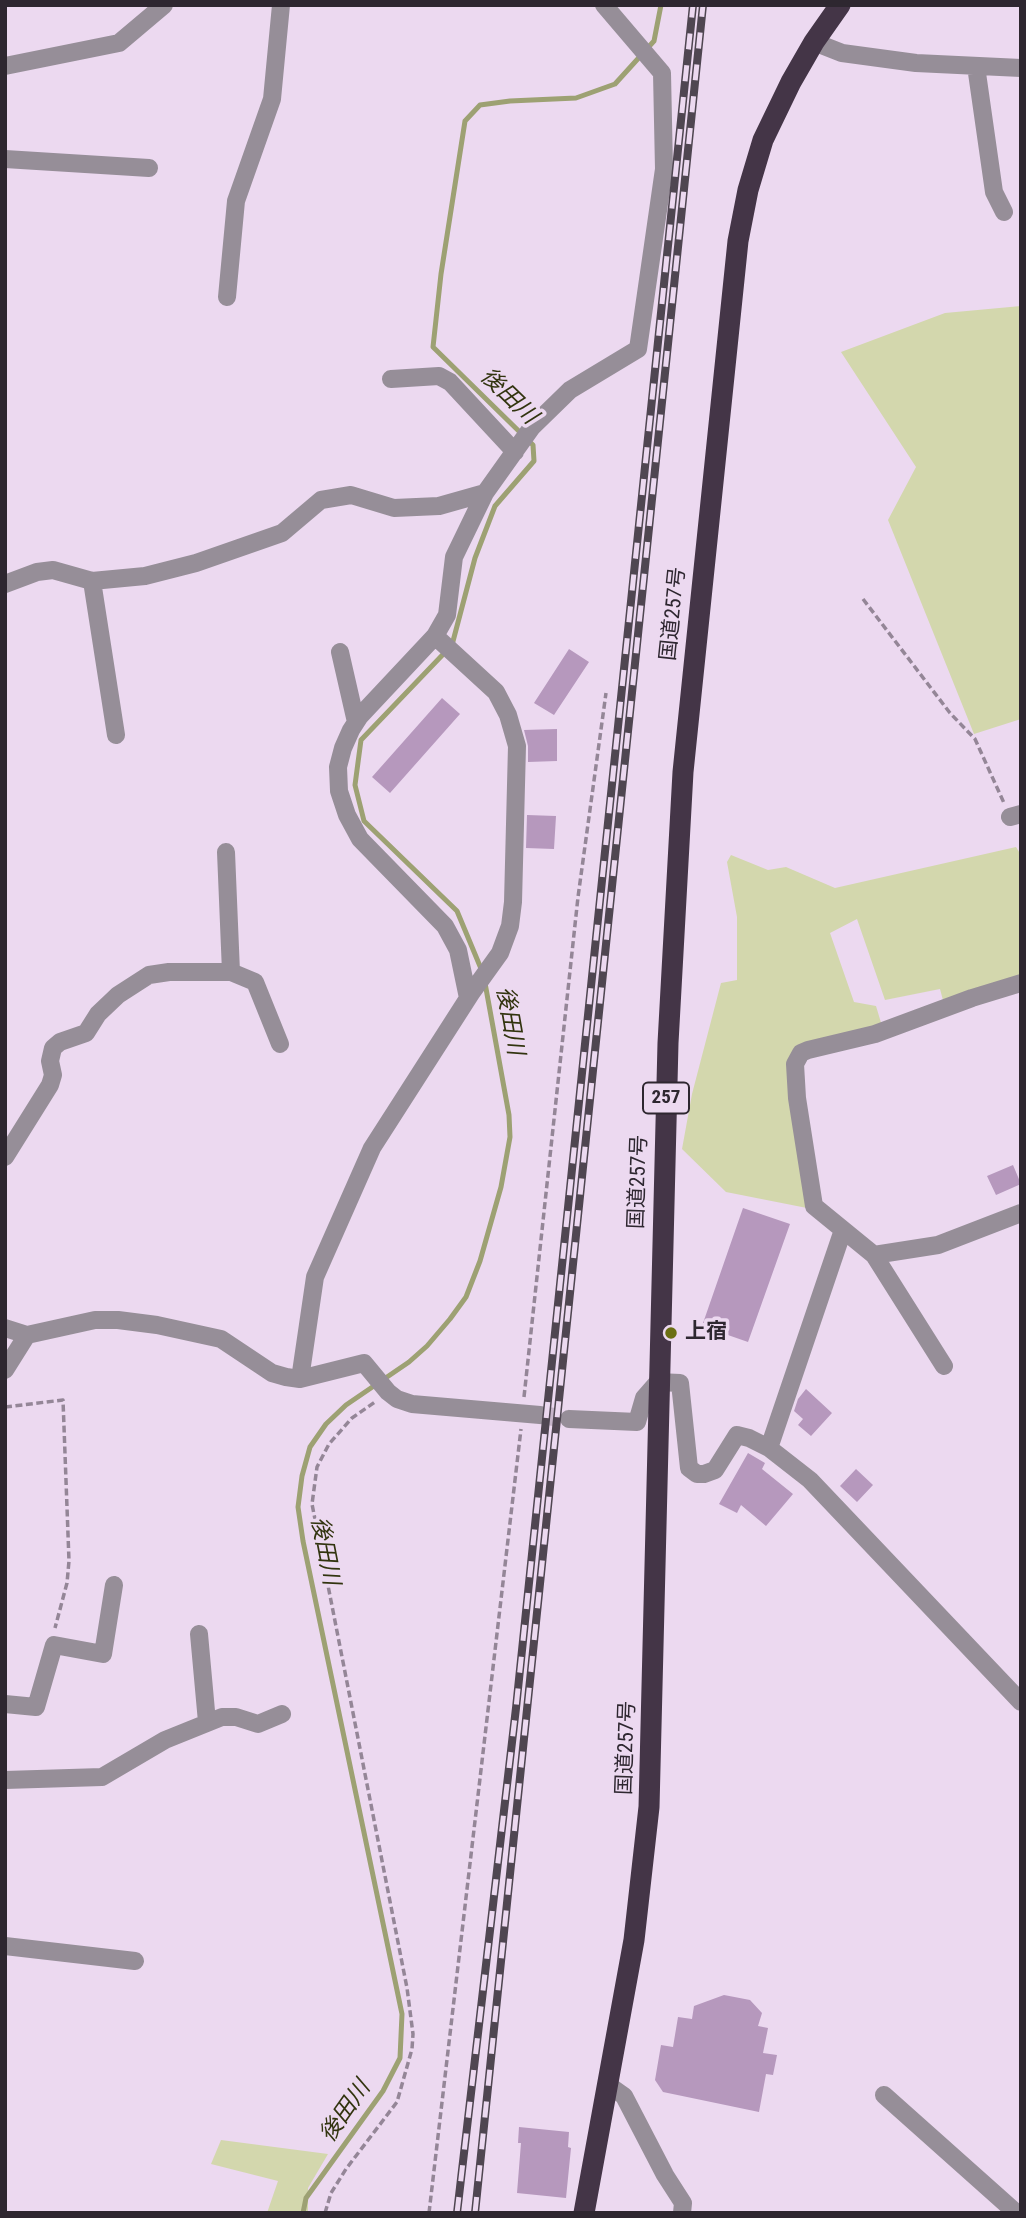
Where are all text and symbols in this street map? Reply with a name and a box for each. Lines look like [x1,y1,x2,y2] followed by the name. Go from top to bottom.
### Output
[474,363,542,431] water label: 後田川
[657,566,691,662] street label: 国道257号
[489,985,529,1057] water label: 後田川
[643,1082,689,1114] road number: 257
[625,1135,653,1229] street label: 国道257号
[685,1320,727,1346] place label: 上宿
[663,1325,679,1341] marker: 上宿
[304,1515,344,1587] water label: 後田川
[613,1701,641,1795] street label: 国道257号
[315,2076,377,2148] water label: 後田川

